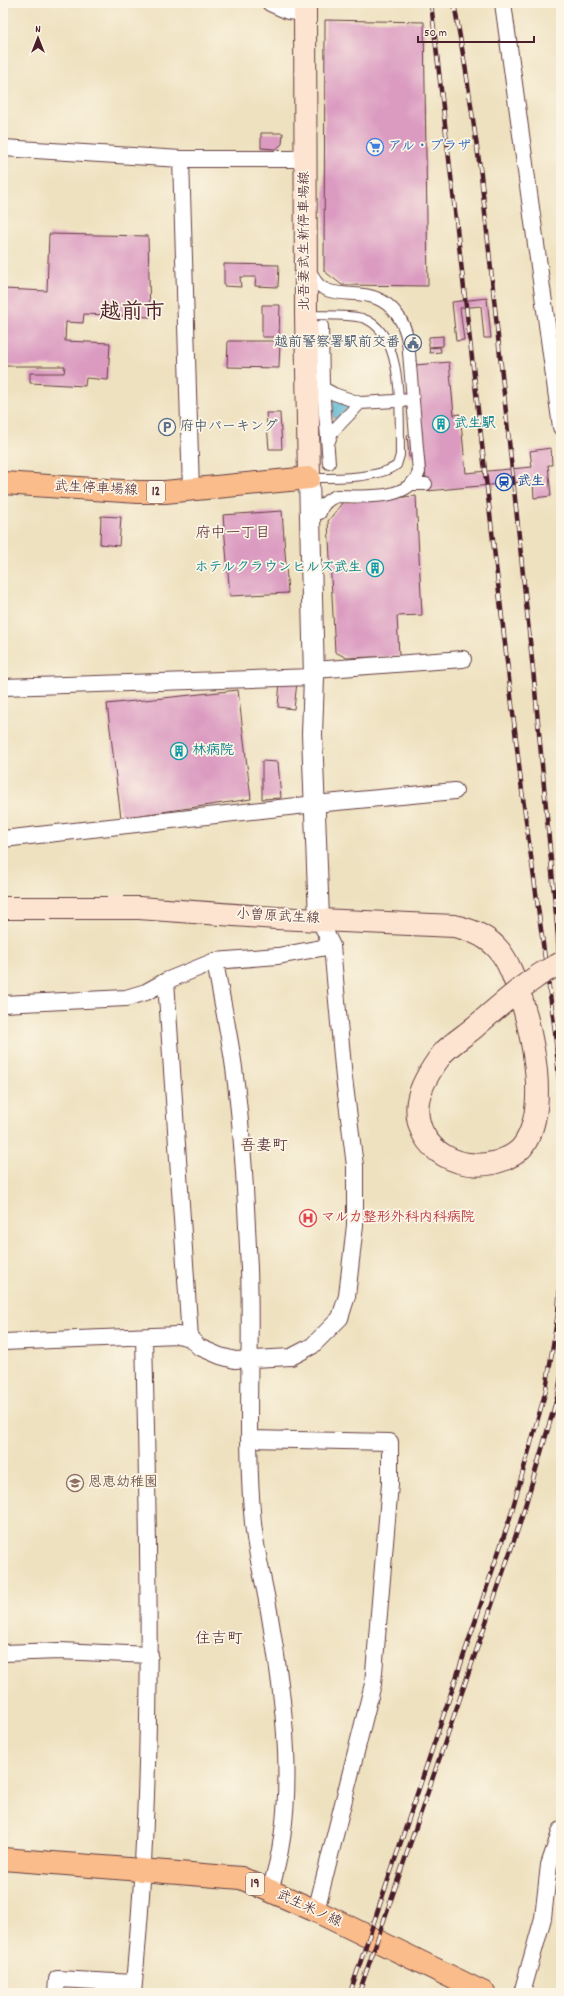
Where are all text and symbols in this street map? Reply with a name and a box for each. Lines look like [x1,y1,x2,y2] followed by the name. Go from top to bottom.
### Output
[18,18,58,58] north arrow
[418,18,534,44] scale bar
[35,22,41,38] text: N
[424,25,447,42] text: 50 m
[365,137,385,157] supermarket icon: アル・プラザ
[388,137,471,157] place label: アル・プラザ
[295,171,315,311] street label: 北吾妻武生新停車場線
[99,298,165,329] district label: 越前市
[274,333,400,353] place label: 越前警察署駅前交番
[403,333,423,353] public building icon: 越前警察署駅前交番
[431,414,451,434] building icon: 武生駅
[454,414,496,434] place label: 武生駅
[157,417,177,437] parking icon: 府中パーキング
[180,417,278,437] place label: 府中パーキング
[494,472,514,492] station icon: 武生
[517,472,545,492] place label: 武生
[54,477,138,501] street label: 武生停車場線
[147,481,165,503] road number: 12
[195,523,271,545] district label: 府中一丁目
[195,558,362,578] place label: ホテルクラウンヒルズ武生
[365,558,385,578] building icon: ホテルクラウンヒルズ武生
[169,741,189,761] building icon: 林病院
[192,741,234,761] place label: 林病院
[236,905,320,929] street label: 小曽原武生線
[240,1135,288,1158] district label: 吾妻町
[298,1208,318,1228] hospital icon: マルカ整形外科内科病院
[321,1208,475,1228] place label: マルカ整形外科内科病院
[65,1473,85,1493] school or university icon: 恩恵幼稚園
[88,1473,158,1493] place label: 恩恵幼稚園
[195,1628,243,1651] district label: 住吉町
[246,1873,264,1895] road number: 19
[273,1885,345,1933] street label: 武生米ノ線

